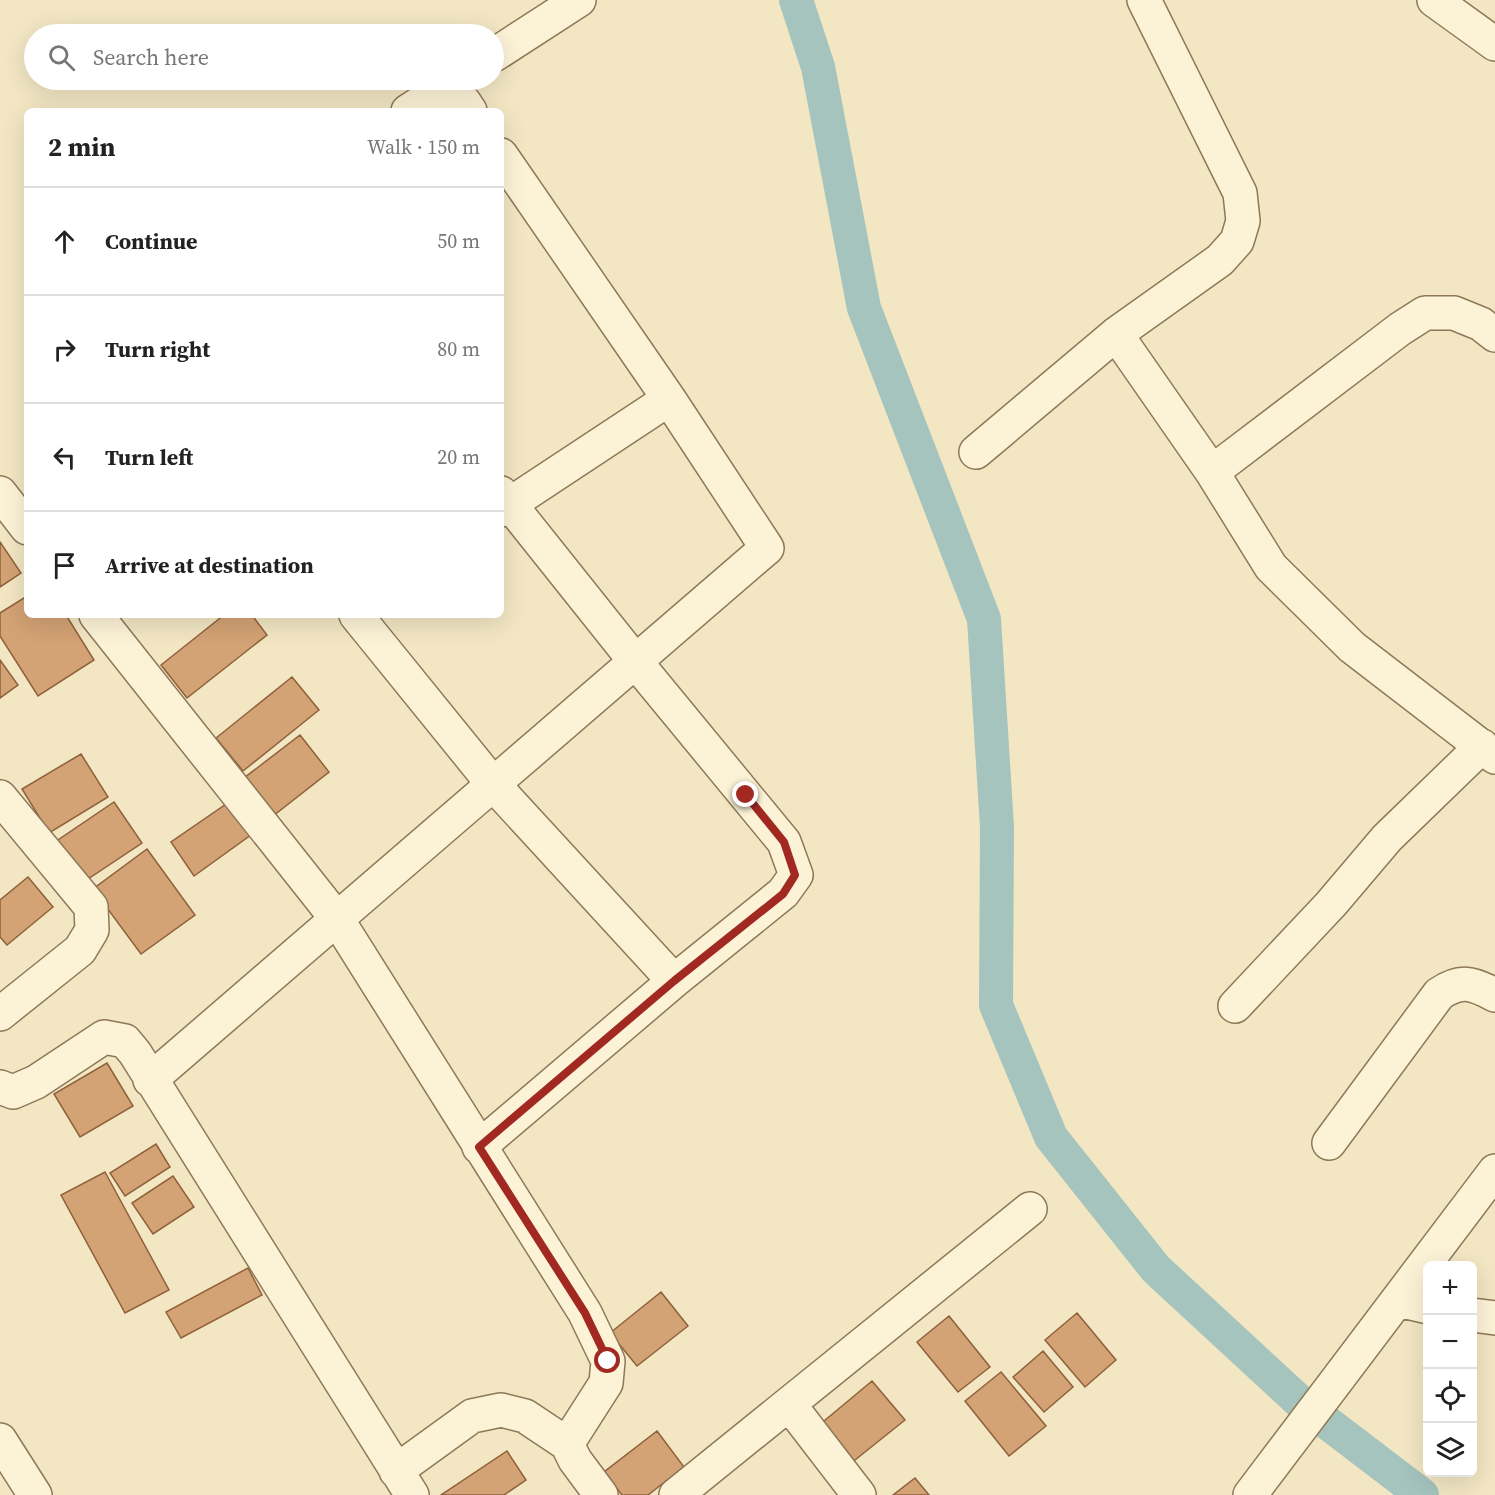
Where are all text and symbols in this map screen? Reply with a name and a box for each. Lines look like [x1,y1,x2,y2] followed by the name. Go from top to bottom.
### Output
[24,24,504,90] search box
[45,41,78,74] icon: search
[93,42,209,72] text: Search here
[48,129,115,165] text: 2 min
[367,133,480,161] text: Walk · 150 m
[48,225,81,258] icon: ahead
[105,226,198,256] text: Continue
[437,227,480,255] text: 50 m
[48,333,81,366] icon: right
[105,334,210,364] text: Turn right
[437,335,480,363] text: 80 m
[48,441,81,474] icon: left
[105,442,193,472] text: Turn left
[437,443,480,471] text: 20 m
[48,549,81,582] icon: arrive
[105,550,314,580] text: Arrive at destination
[732,781,758,807] route end
[1423,1261,1477,1477] map controls
[1423,1261,1477,1315] button: +
[1423,1315,1477,1369] button: −
[594,1347,620,1373] route start
[1423,1369,1477,1423] button: locate
[1423,1423,1477,1477] button: layers

